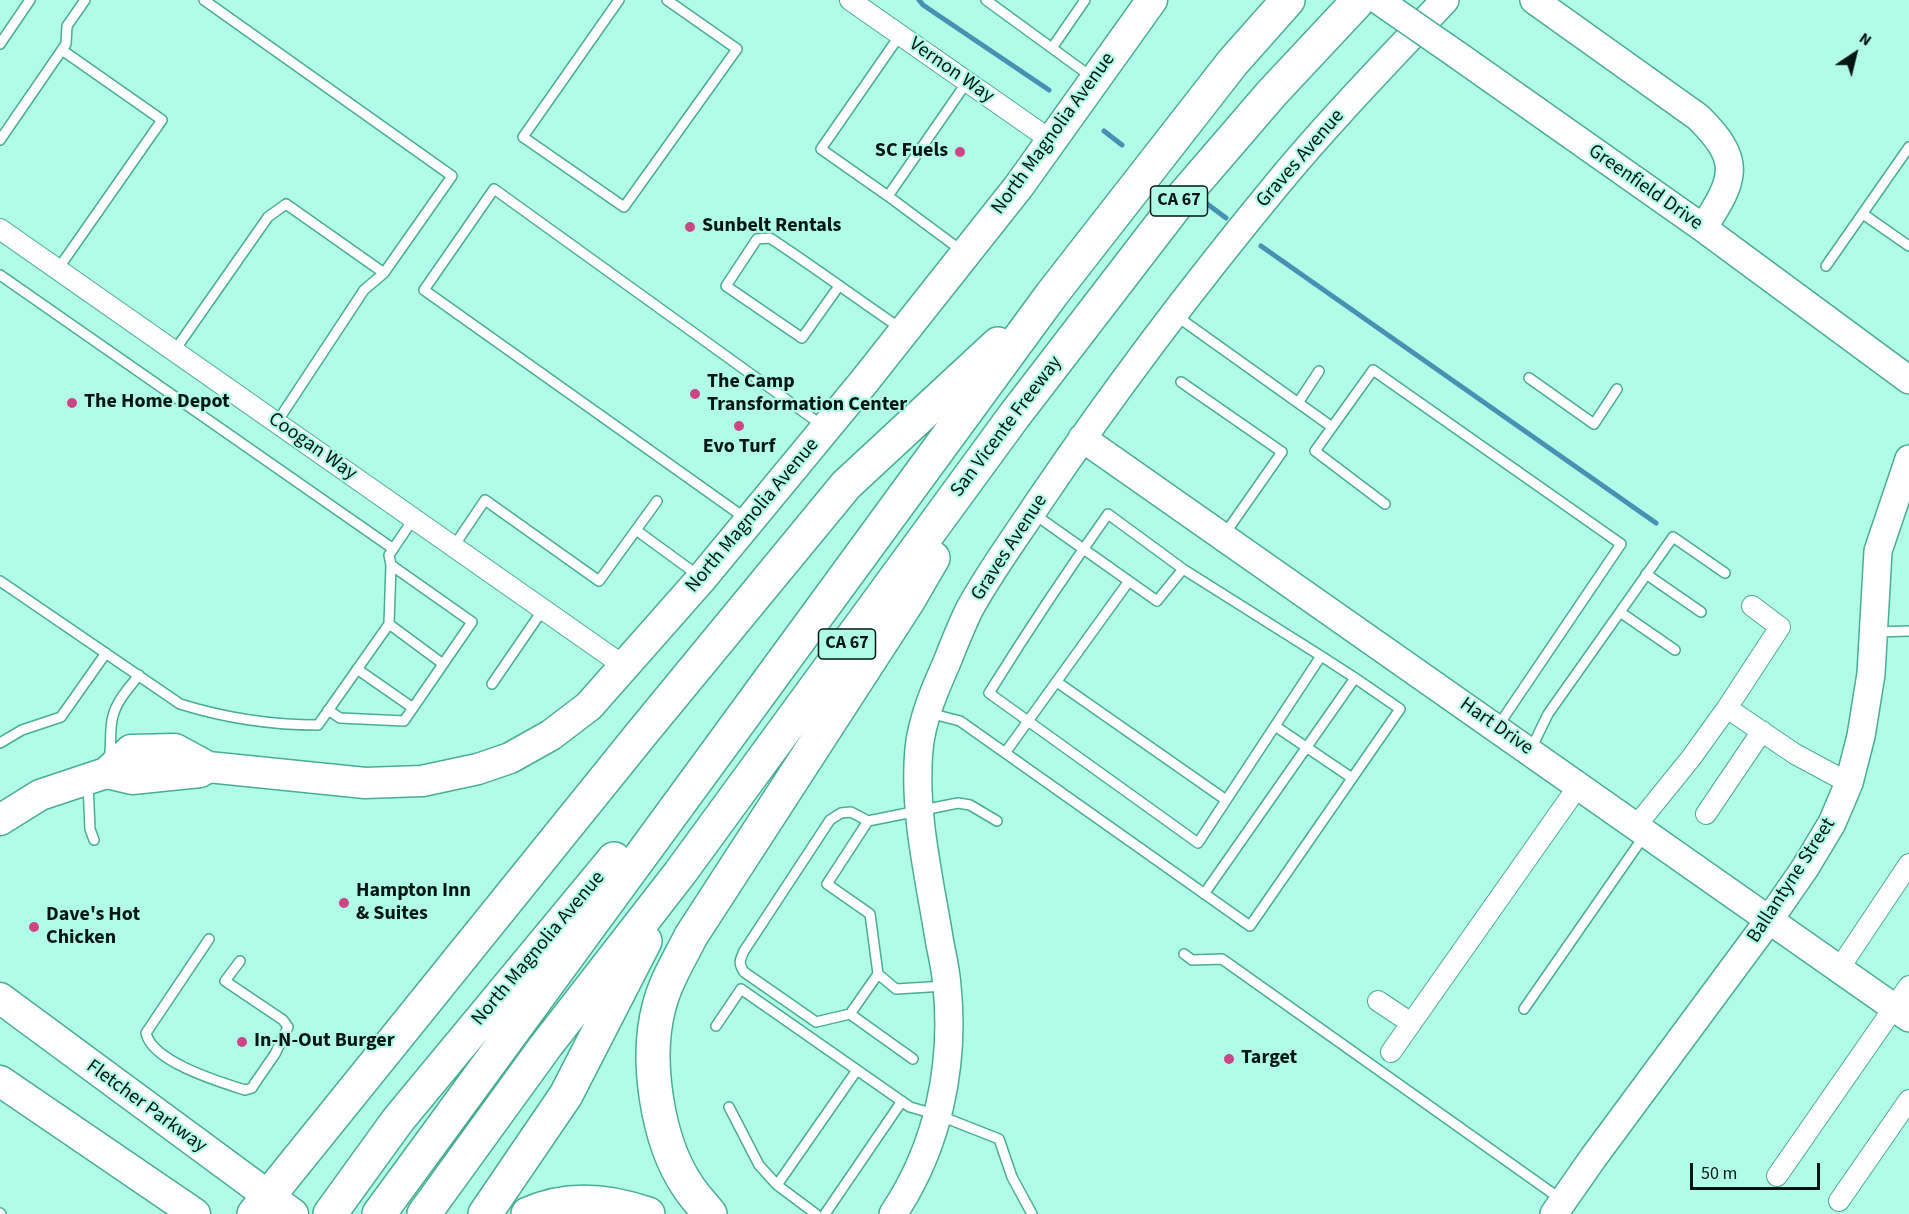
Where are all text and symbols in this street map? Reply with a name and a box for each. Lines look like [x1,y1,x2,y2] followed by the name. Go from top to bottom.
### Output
[1825,24,1885,84] north arrow
[1855,27,1876,51] text: N
[904,33,998,109] street label: Vernon Way
[987,48,1121,220] street label: North Magnolia Avenue
[1252,105,1350,213] street label: Graves Avenue
[875,140,948,164] place label: SC Fuels
[1583,140,1707,236] street label: Greenfield Drive
[953,145,967,159] marker: SC Fuels
[1150,186,1208,216] road number: CA 67
[702,215,841,239] place label: Sunbelt Rentals
[683,220,697,234] marker: Sunbelt Rentals
[946,352,1068,502] street label: San Vicente Freeway
[707,371,907,418] place label: The Camp Transformation Center
[688,387,702,401] marker: The Camp Transformation Center
[84,391,230,415] place label: The Home Depot
[65,396,79,410] marker: The Home Depot
[263,408,361,486] street label: Coogan Way
[732,419,746,433] marker: Evo Turf
[681,434,825,598] street label: North Magnolia Avenue
[703,436,775,460] place label: Evo Turf
[967,490,1053,606] street label: Graves Avenue
[818,629,876,659] road number: CA 67
[1455,693,1537,761] street label: Hart Drive
[1743,814,1841,948] street label: Ballantyne Street
[467,867,611,1031] street label: North Magnolia Avenue
[356,880,471,927] place label: Hampton Inn & Suites
[337,896,351,910] marker: Hampton Inn & Suites
[46,904,140,951] place label: Dave's Hot Chicken
[27,920,41,934] marker: Dave's Hot Chicken
[254,1030,395,1054] place label: In-N-Out Burger
[235,1035,249,1049] marker: In-N-Out Burger
[1241,1047,1297,1071] place label: Target
[1222,1052,1236,1066] marker: Target
[81,1055,211,1159] street label: Fletcher Parkway
[1693,1151,1824,1189] scale bar
[1701,1161,1737,1186] text: 50 m

